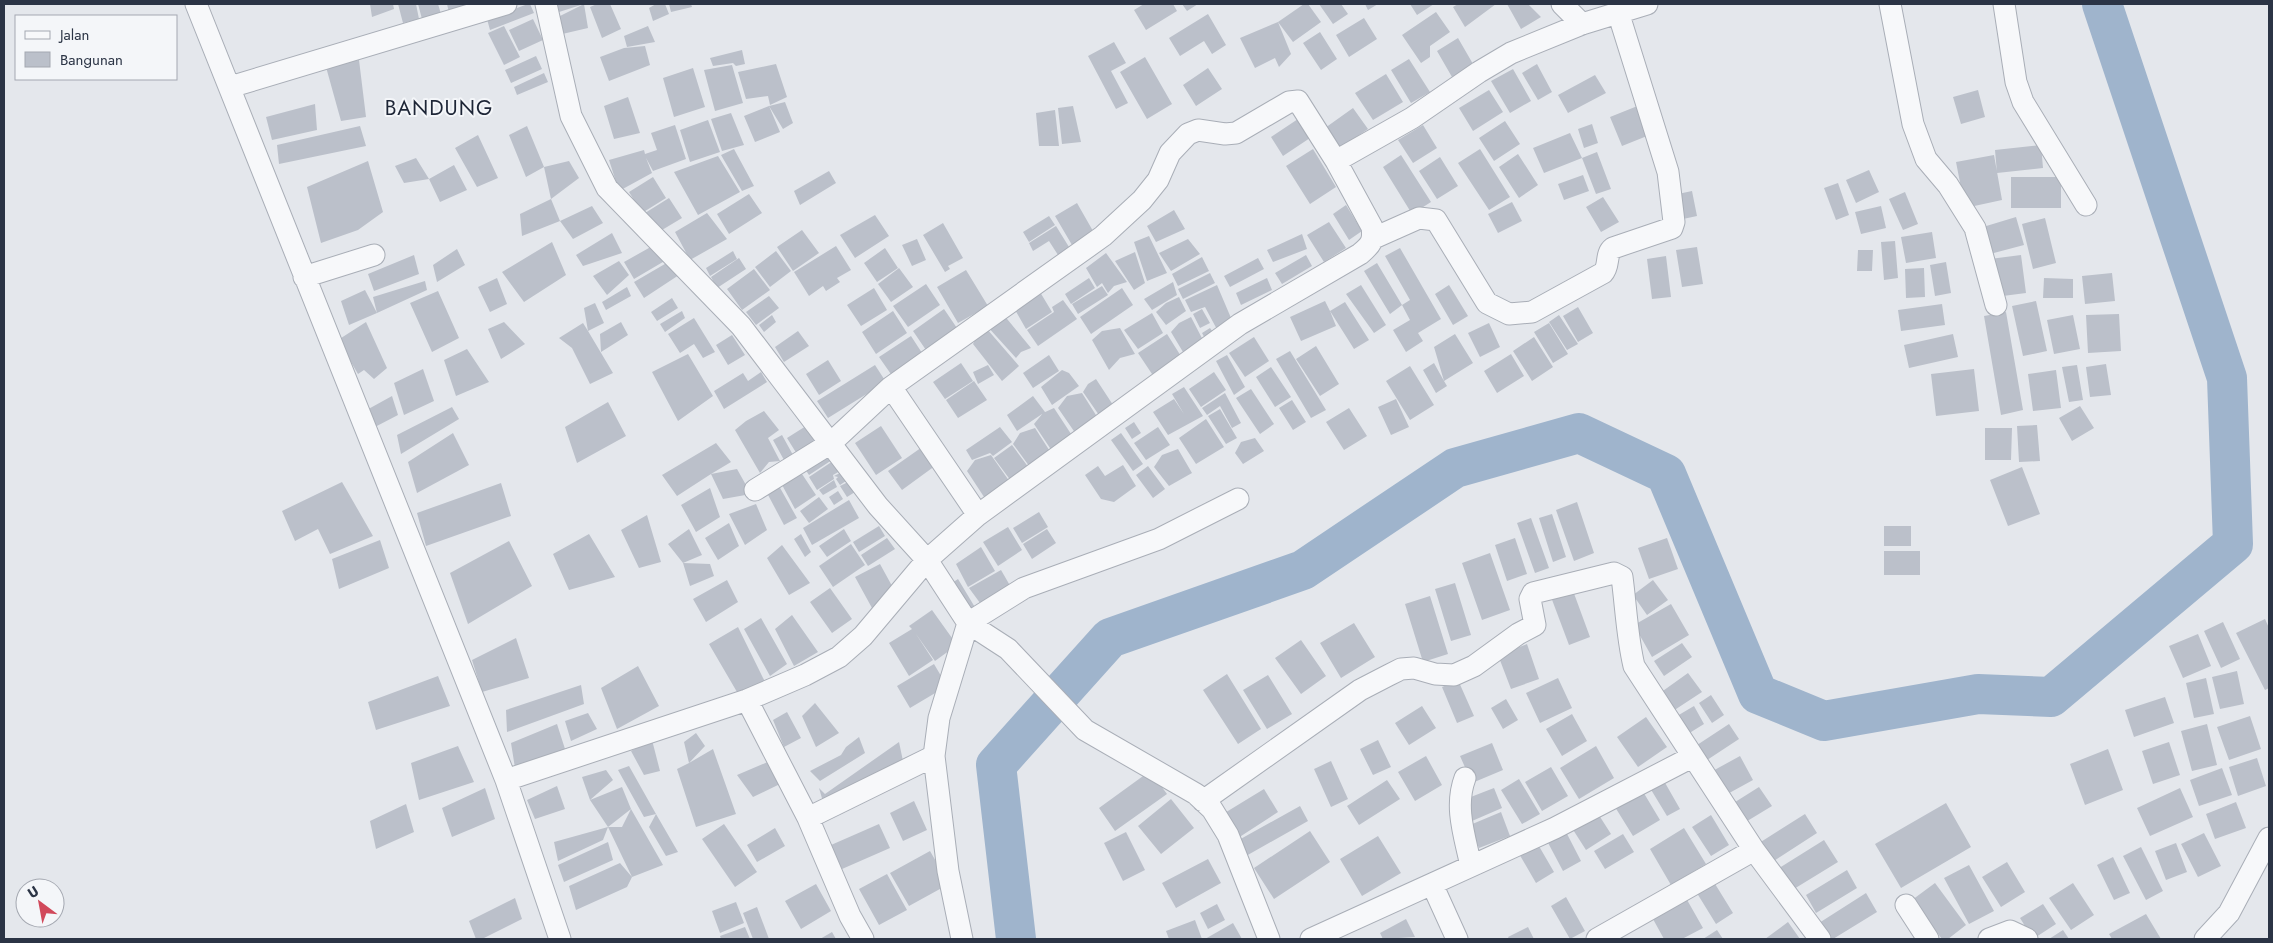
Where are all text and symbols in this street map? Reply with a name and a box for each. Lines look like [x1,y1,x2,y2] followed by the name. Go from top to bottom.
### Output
[15,15,178,80] legend
[58,24,89,46] text: Jalan
[60,49,123,71] text: Bangunan
[385,93,493,123] district label: BANDUNG
[15,878,65,928] north arrow
[24,881,43,903] text: U

